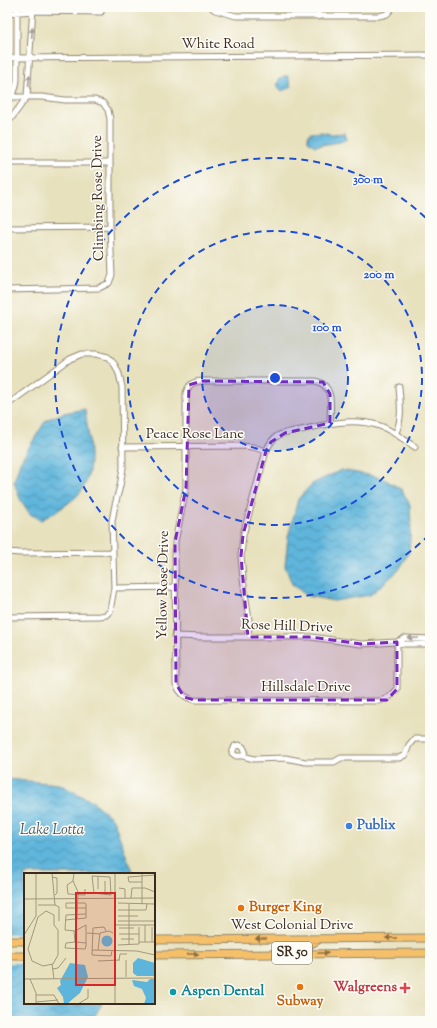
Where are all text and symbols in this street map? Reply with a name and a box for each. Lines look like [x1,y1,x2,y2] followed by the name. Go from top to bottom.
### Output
[29,27,35,39] one-way arrow
[181,35,255,55] street label: White Road
[25,74,32,86] one-way arrow
[88,135,110,261] street label: Climbing Rose Drive
[353,171,383,189] text: 300 m
[364,266,394,284] text: 200 m
[311,319,342,337] text: 100 m
[268,371,282,385] centre of rings
[146,425,244,445] street label: Peace Rose Lane
[153,530,175,640] street label: Yellow Rose Drive
[241,615,333,639] street label: Rose Hill Drive
[406,635,419,641] one-way arrow
[261,678,351,698] street label: Hillsdale Drive
[357,816,396,836] place label: Publix
[20,820,85,841] water label: Lake Lotta
[344,821,354,831] marker: Publix
[24,873,155,1004] inset map
[249,898,322,918] place label: Burger King
[236,903,246,913] marker: Burger King
[230,916,354,936] street label: West Colonial Drive
[384,935,397,941] one-way arrow
[254,936,267,942] one-way arrow
[272,942,312,964] road number: SR 50
[317,950,330,956] one-way arrow
[187,951,200,957] one-way arrow
[333,978,397,998] place label: Walgreens
[181,982,264,1002] place label: Aspen Dental
[295,982,305,992] marker: Subway
[400,983,410,993] marker: Walgreens
[168,987,178,997] marker: Aspen Dental
[276,992,324,1012] place label: Subway

